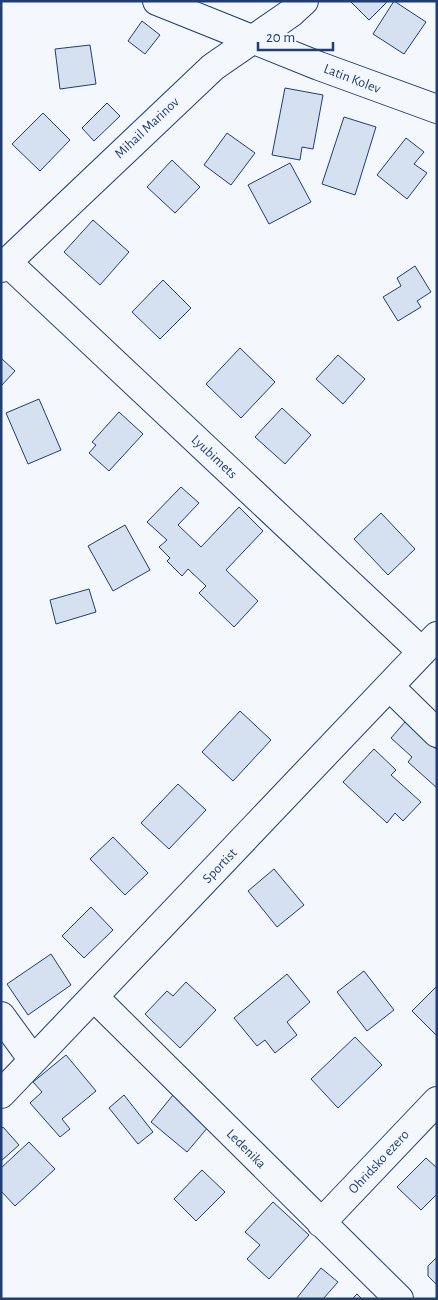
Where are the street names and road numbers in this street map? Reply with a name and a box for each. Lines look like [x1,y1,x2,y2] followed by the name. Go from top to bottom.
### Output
[322,62,382,96] street label: Latin Kolev
[112,95,182,161] street label: Mihail Marinov
[189,433,239,481] street label: Lyubimets
[200,845,240,886] street label: Sportist
[224,1127,269,1172] street label: Ledenika
[346,1127,412,1197] street label: Ohridsko ezero

